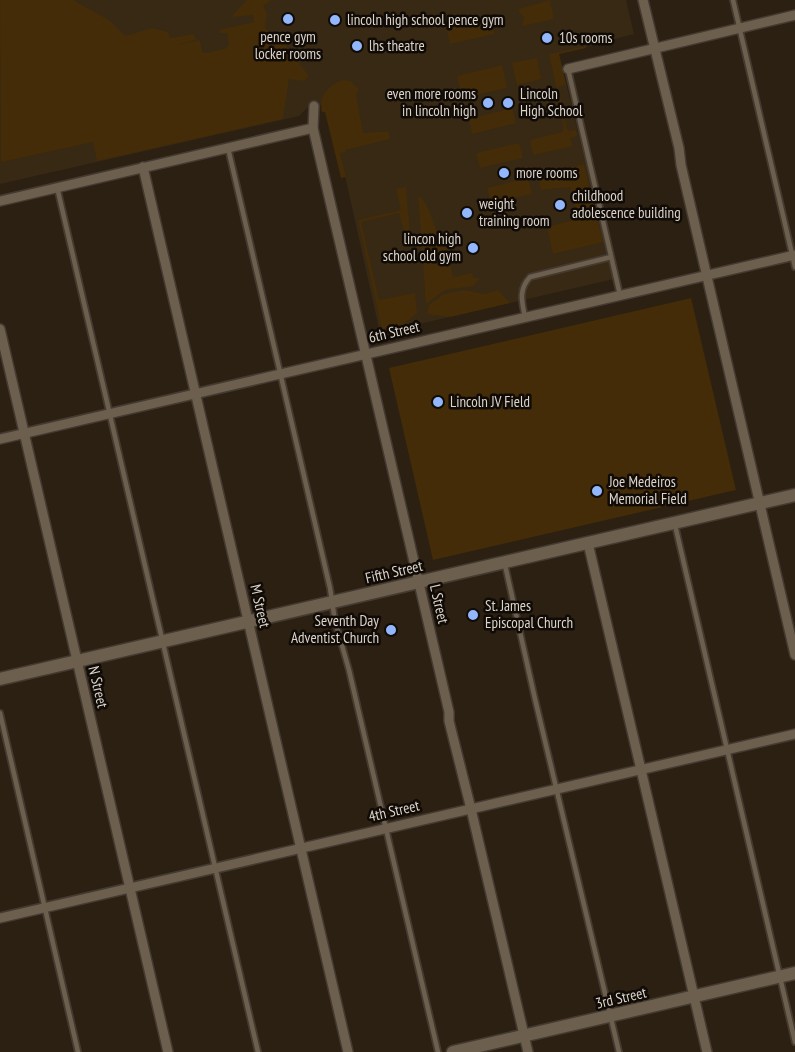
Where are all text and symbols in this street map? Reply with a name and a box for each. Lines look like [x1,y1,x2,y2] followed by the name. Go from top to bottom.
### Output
[347,10,504,29] place label: lincoln high school pence gym
[281,12,295,26] marker: pence gym locker rooms
[328,13,342,27] marker: lincoln high school pence gym
[255,27,321,63] place label: pence gym locker rooms
[559,28,613,47] place label: 10s rooms
[540,31,554,45] marker: 10s rooms
[369,36,425,55] place label: lhs theatre
[350,39,364,53] marker: lhs theatre
[387,84,476,120] place label: even more rooms in lincoln high
[520,84,583,120] place label: Lincoln High School
[481,96,495,110] marker: even more rooms in lincoln high
[501,96,515,110] marker: Lincoln High School
[516,163,578,182] place label: more rooms
[497,166,511,180] marker: more rooms
[572,186,681,222] place label: childhood adolescence building
[479,194,549,230] place label: weight training room
[553,198,567,212] marker: childhood adolescence building
[460,206,474,220] marker: weight training room
[383,229,461,265] place label: lincon high school old gym
[466,241,480,255] marker: lincon high school old gym
[367,316,421,347] street label: 6th Street
[450,392,530,411] place label: Lincoln JV Field
[431,395,445,409] marker: Lincoln JV Field
[608,472,687,508] place label: Joe Medeiros Memorial Field
[590,484,604,498] marker: Joe Medeiros Memorial Field
[363,556,424,587] street label: Fifth Street
[246,582,275,629] street label: M Street
[426,582,453,625] street label: L Street
[485,596,573,632] place label: St. James Episcopal Church
[466,608,480,622] marker: St. James Episcopal Church
[291,611,379,647] place label: Seventh Day Adventist Church
[384,623,398,637] marker: Seventh Day Adventist Church
[84,664,113,710] street label: N Street
[367,795,421,826] street label: 4th Street
[594,982,648,1013] street label: 3rd Street

